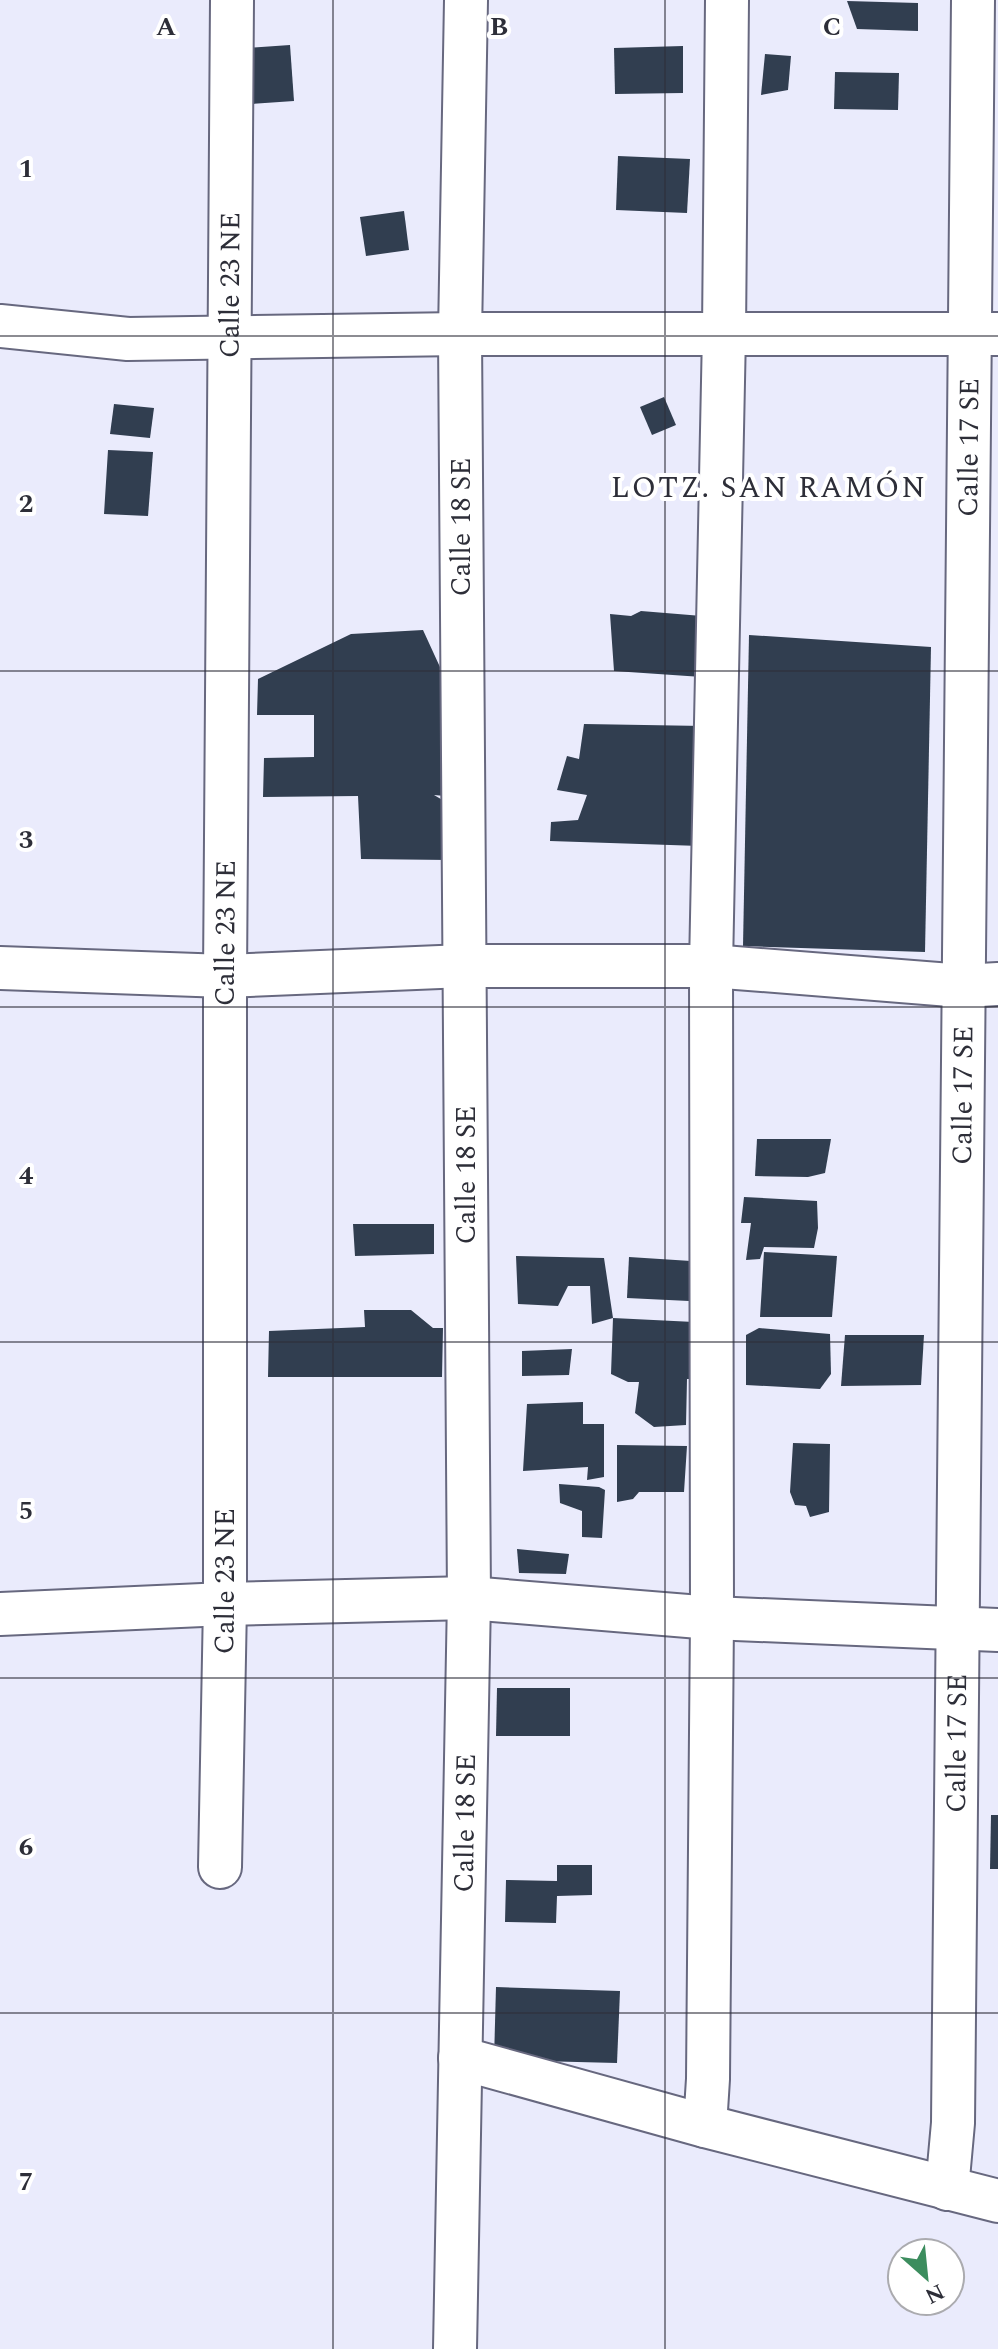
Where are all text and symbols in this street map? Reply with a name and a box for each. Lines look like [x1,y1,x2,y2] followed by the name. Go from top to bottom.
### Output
[156,7,176,47] text: A
[490,7,508,47] text: B
[823,7,841,47] text: C
[19,149,33,189] text: 1
[208,212,252,358] street label: Calle 23 NE
[947,378,991,517] street label: Calle 17 SE
[440,457,483,597] street label: Calle 18 SE
[611,465,927,511] district label: LOTZ. SAN RAMÓN
[19,484,33,524] text: 2
[19,820,33,860] text: 3
[204,860,247,1006] street label: Calle 23 NE
[941,1026,985,1165] street label: Calle 17 SE
[445,1105,488,1245] street label: Calle 18 SE
[19,1156,34,1196] text: 4
[19,1491,33,1531] text: 5
[203,1508,247,1655] street label: Calle 23 NE
[934,1674,979,1813] street label: Calle 17 SE
[442,1753,488,1893] street label: Calle 18 SE
[19,1827,33,1867] text: 6
[19,2162,33,2202] text: 7
[886,2237,966,2317] north arrow
[919,2275,950,2312] text: N

